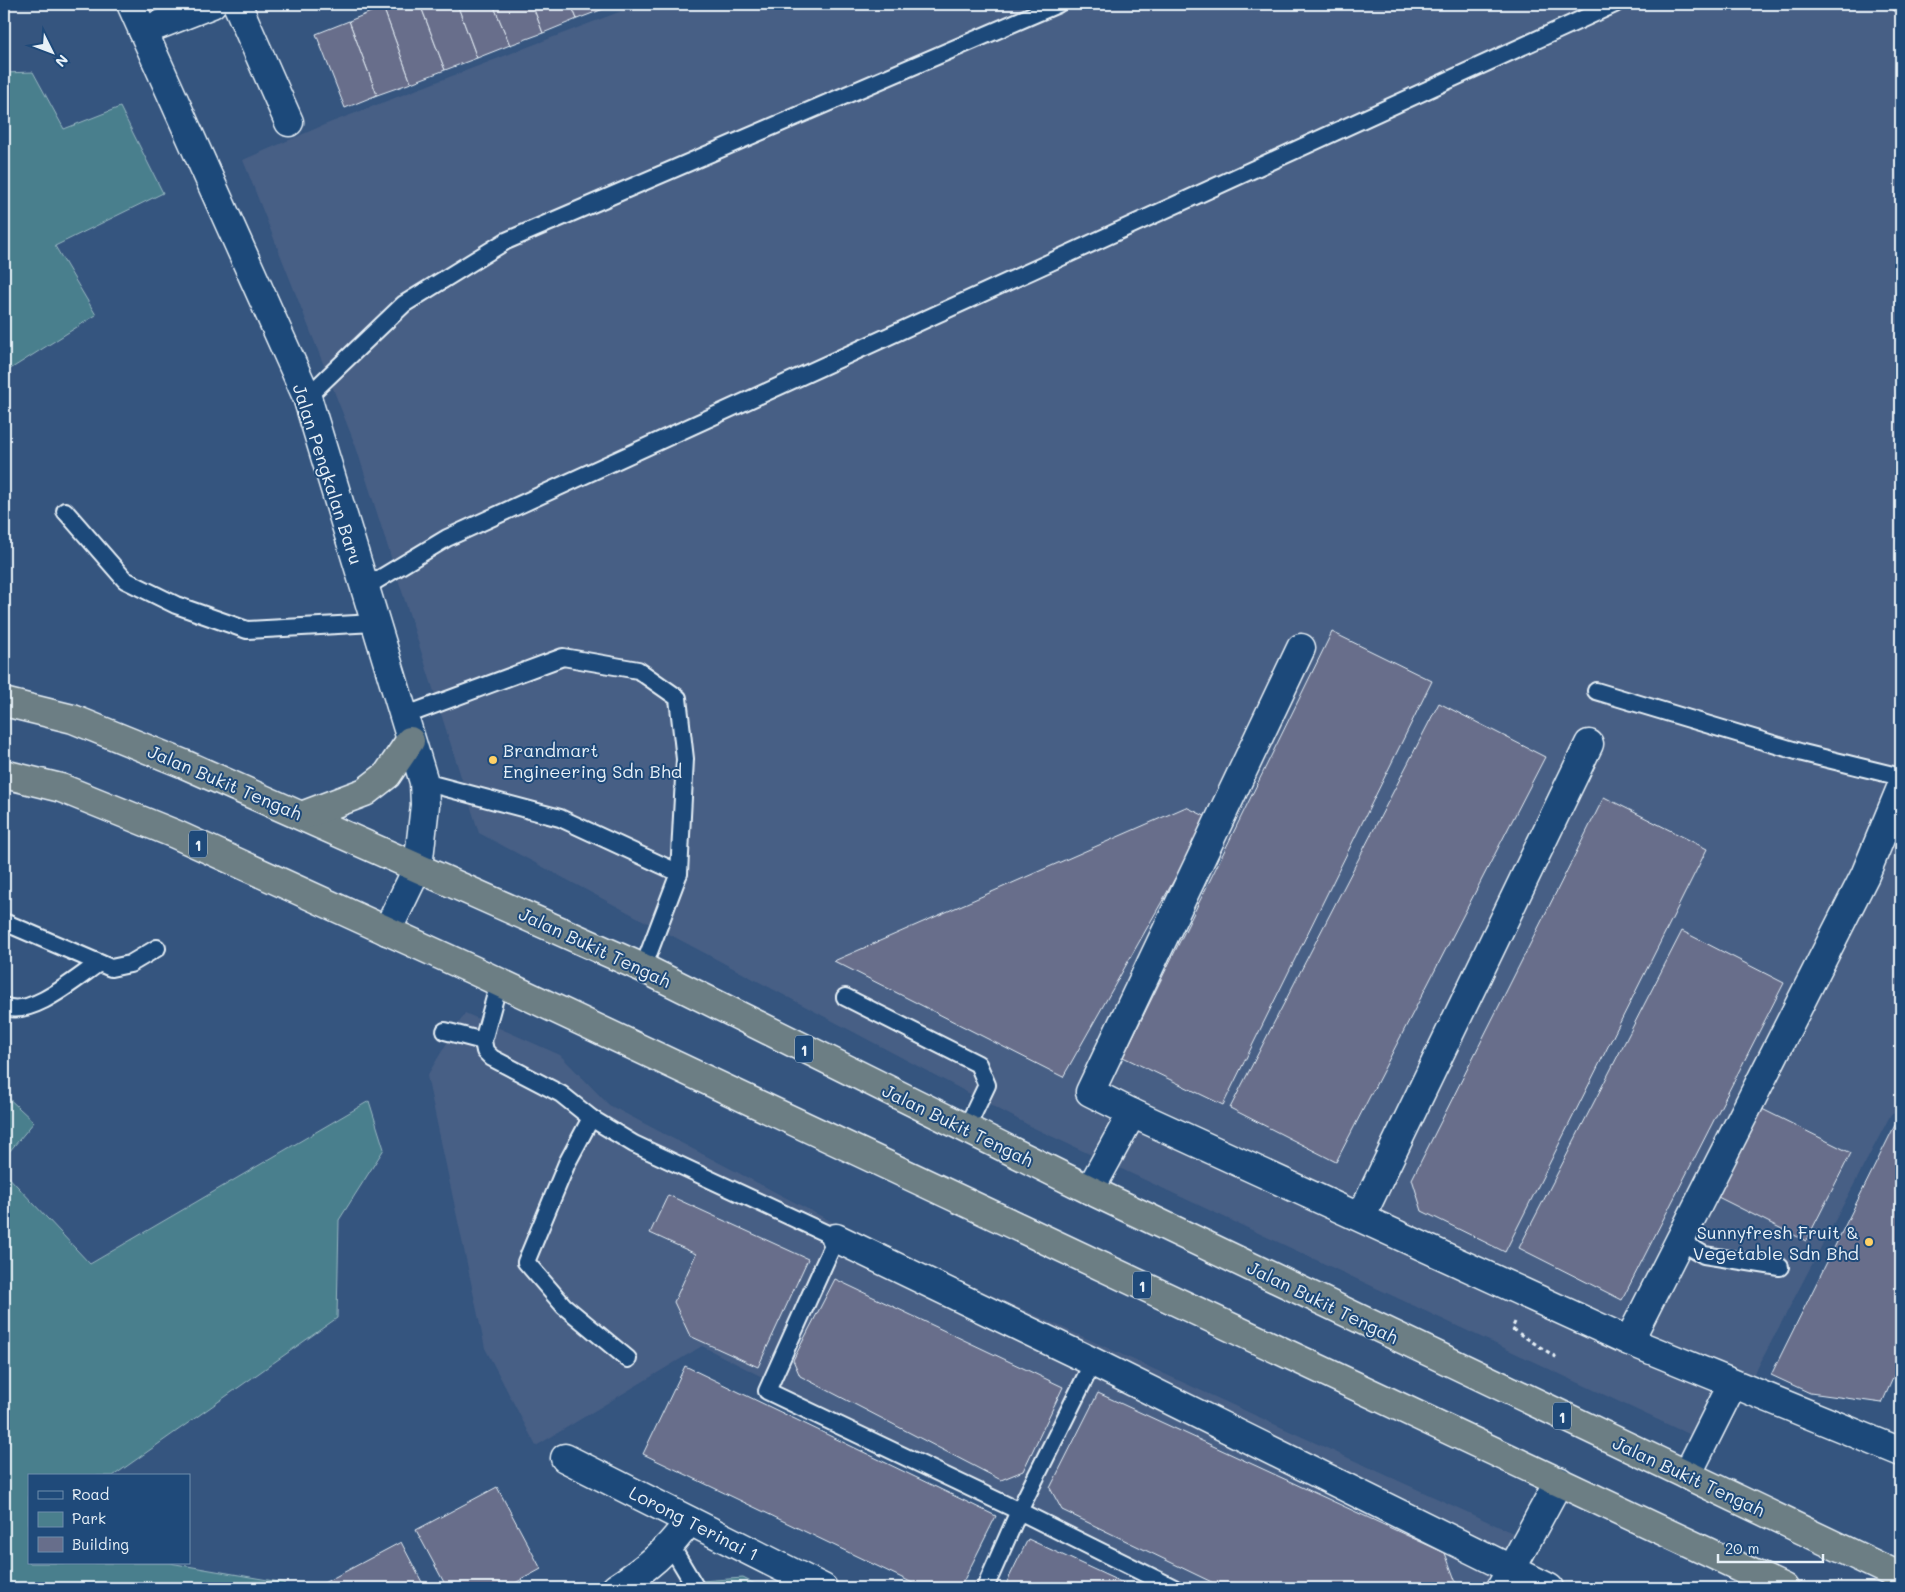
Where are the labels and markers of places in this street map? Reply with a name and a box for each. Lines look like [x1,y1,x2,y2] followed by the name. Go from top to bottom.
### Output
[503,738,682,783] place label: Brandmart Engineering Sdn Bhd
[487,754,499,766] marker: Brandmart Engineering Sdn Bhd
[1693,1220,1859,1265] place label: Sunnyfresh Fruit & Vegetable Sdn Bhd
[1863,1236,1875,1248] marker: Sunnyfresh Fruit & Vegetable Sdn Bhd

